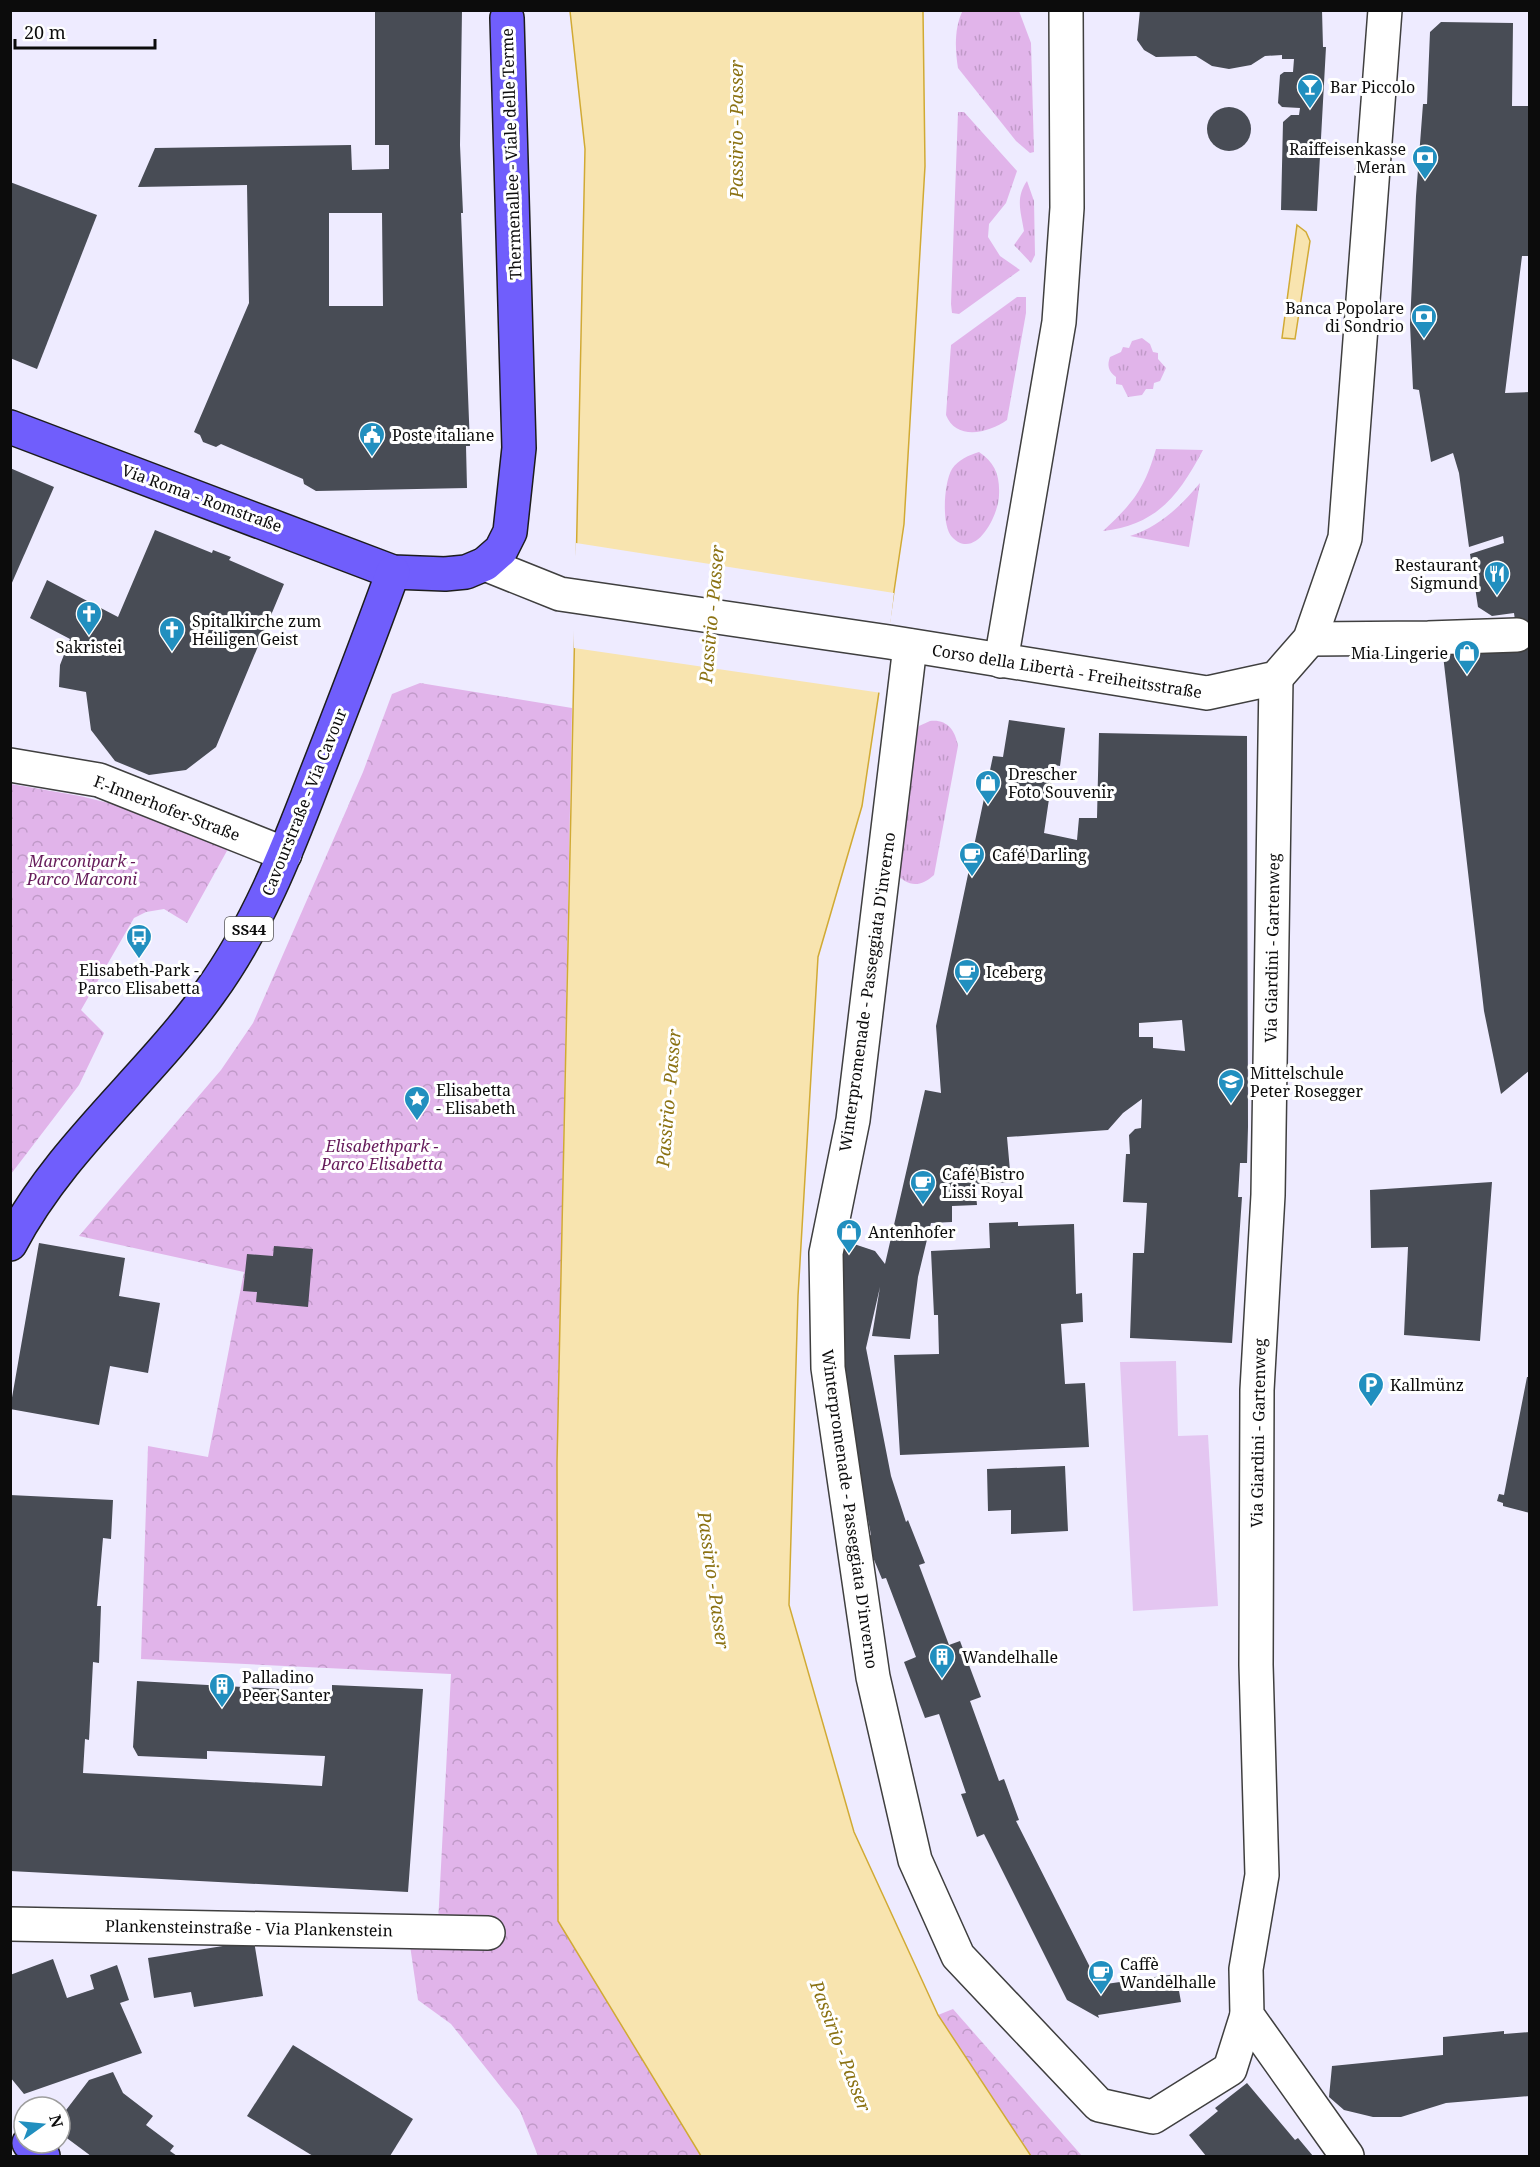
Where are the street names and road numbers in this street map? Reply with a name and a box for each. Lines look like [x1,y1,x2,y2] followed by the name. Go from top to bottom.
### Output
[496,28,526,280] street label: Thermenallee - Viale delle Terme
[119,459,285,537] street label: Via Roma - Romstraße
[930,639,1204,703] street label: Corso della Libertà - Freiheitsstraße
[256,705,352,899] street label: Cavourstraße - Via Cavour
[91,770,243,846] street label: F.-Innerhofer-Straße
[834,831,900,1153] street label: Winterpromenade - Passeggiata D'inverno
[1259,853,1285,1043] street label: Via Giardini - Gartenweg
[225,917,273,941] road number: SS44
[1245,1338,1271,1528] street label: Via Giardini - Gartenweg
[817,1348,883,1670] street label: Winterpromenade - Passeggiata D'inverno
[105,1914,393,1942] street label: Plankensteinstraße - Via Plankenstein

